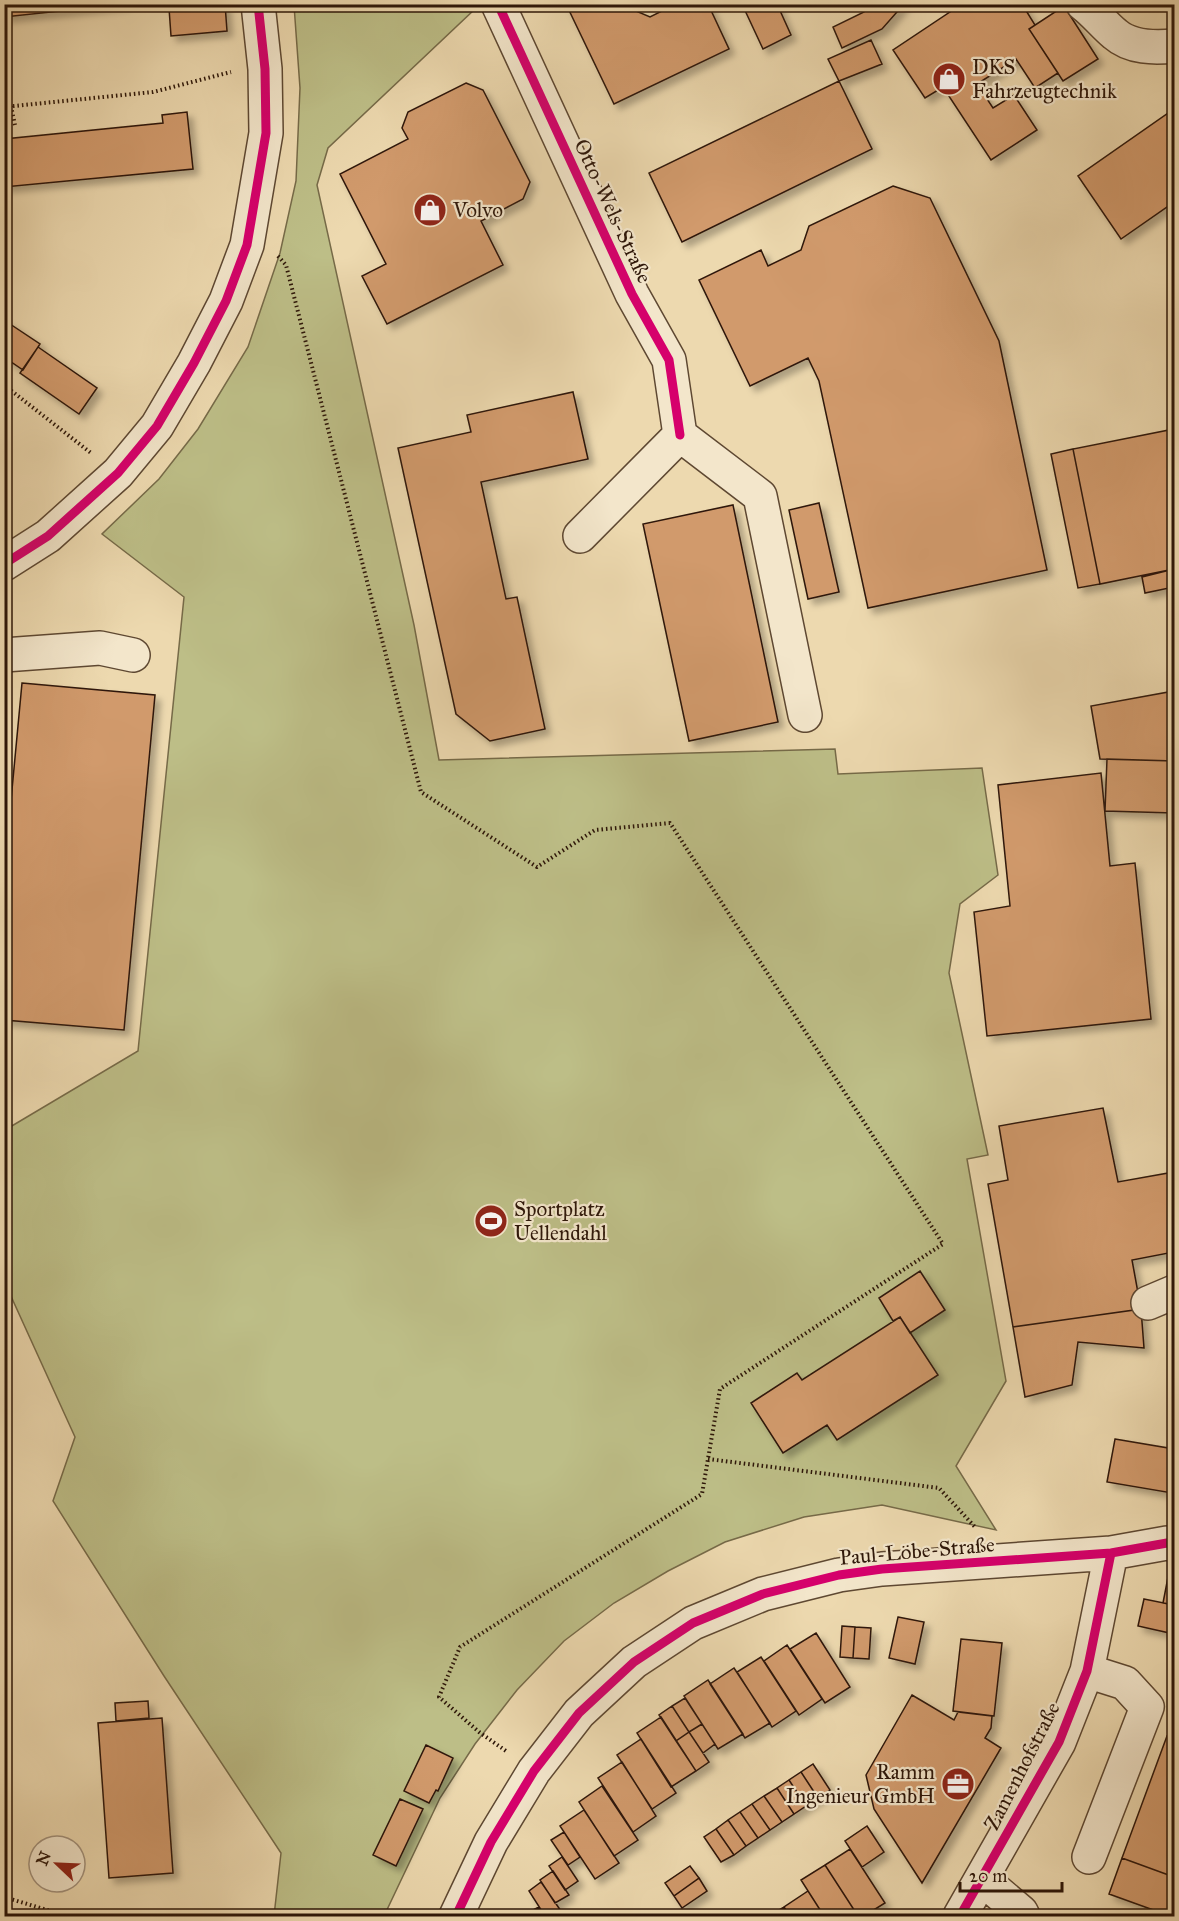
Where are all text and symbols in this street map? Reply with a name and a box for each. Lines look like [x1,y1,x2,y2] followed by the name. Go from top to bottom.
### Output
[972,54,1117,104] place label: DKS Fahrzeugtechnik
[931,61,967,97] shop icon: DKS Fahrzeugtechnik
[568,135,658,287] street label: Otto-Wels-Straße
[412,192,448,228] shop icon: Volvo
[452,197,503,223] place label: Volvo
[514,1196,607,1246] place label: Sportplatz Uellendahl
[473,1203,509,1239] sports icon: Sportplatz Uellendahl
[838,1531,996,1571] street label: Paul-Löbe-Straße
[979,1697,1066,1834] street label: Zamenhofstraße
[786,1759,935,1809] place label: Ramm Ingenieur GmbH
[940,1766,976,1802] office icon: Ramm Ingenieur GmbH
[27,1834,87,1894] north arrow
[32,1848,55,1868] text: N
[960,1855,1062,1893] scale bar
[969,1865,1007,1887] text: 20 m

